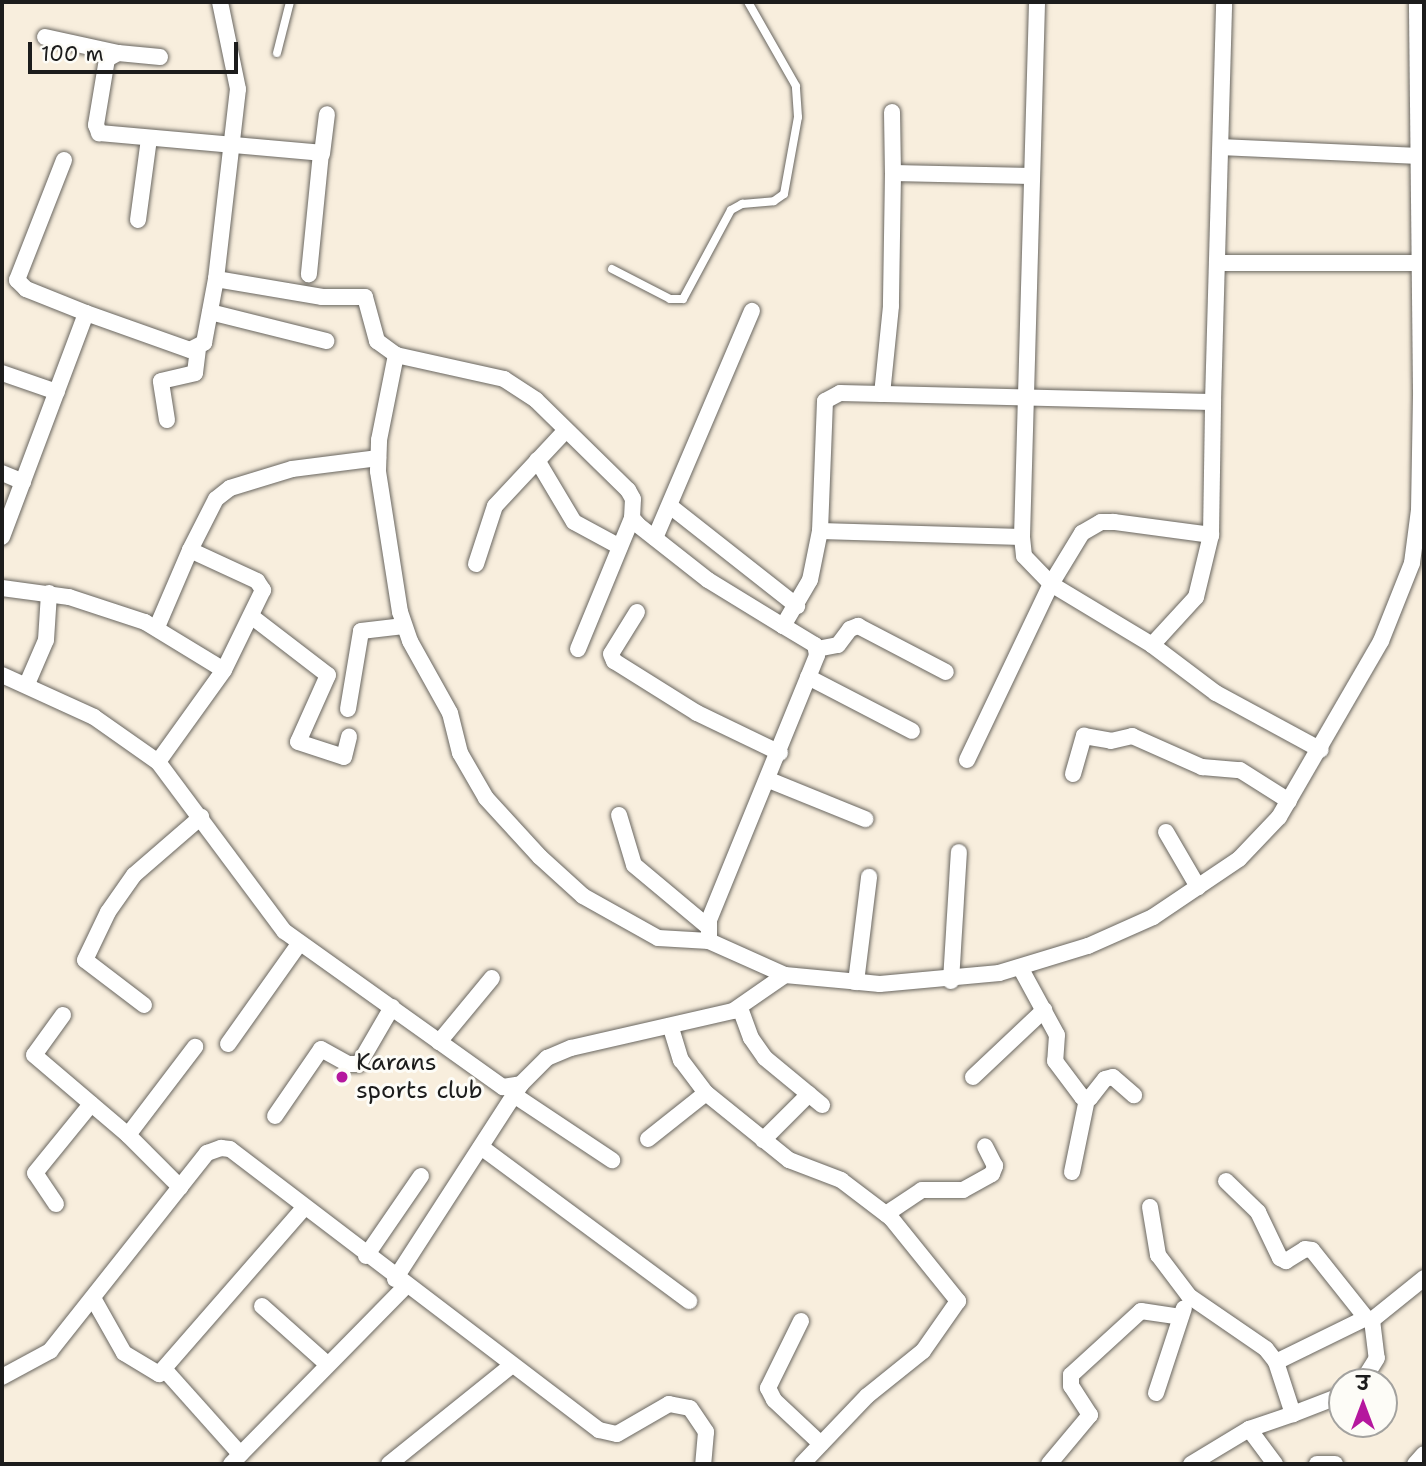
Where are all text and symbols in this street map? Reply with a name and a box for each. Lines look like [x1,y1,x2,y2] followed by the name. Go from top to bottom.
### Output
[32,28,242,72] scale bar
[41,40,104,68] text: 100 m
[356,1049,483,1105] place label: Karans sports club
[334,1069,350,1085] marker: Karans sports club
[1328,1368,1398,1438] north arrow
[1357,1371,1369,1396] text: उ

